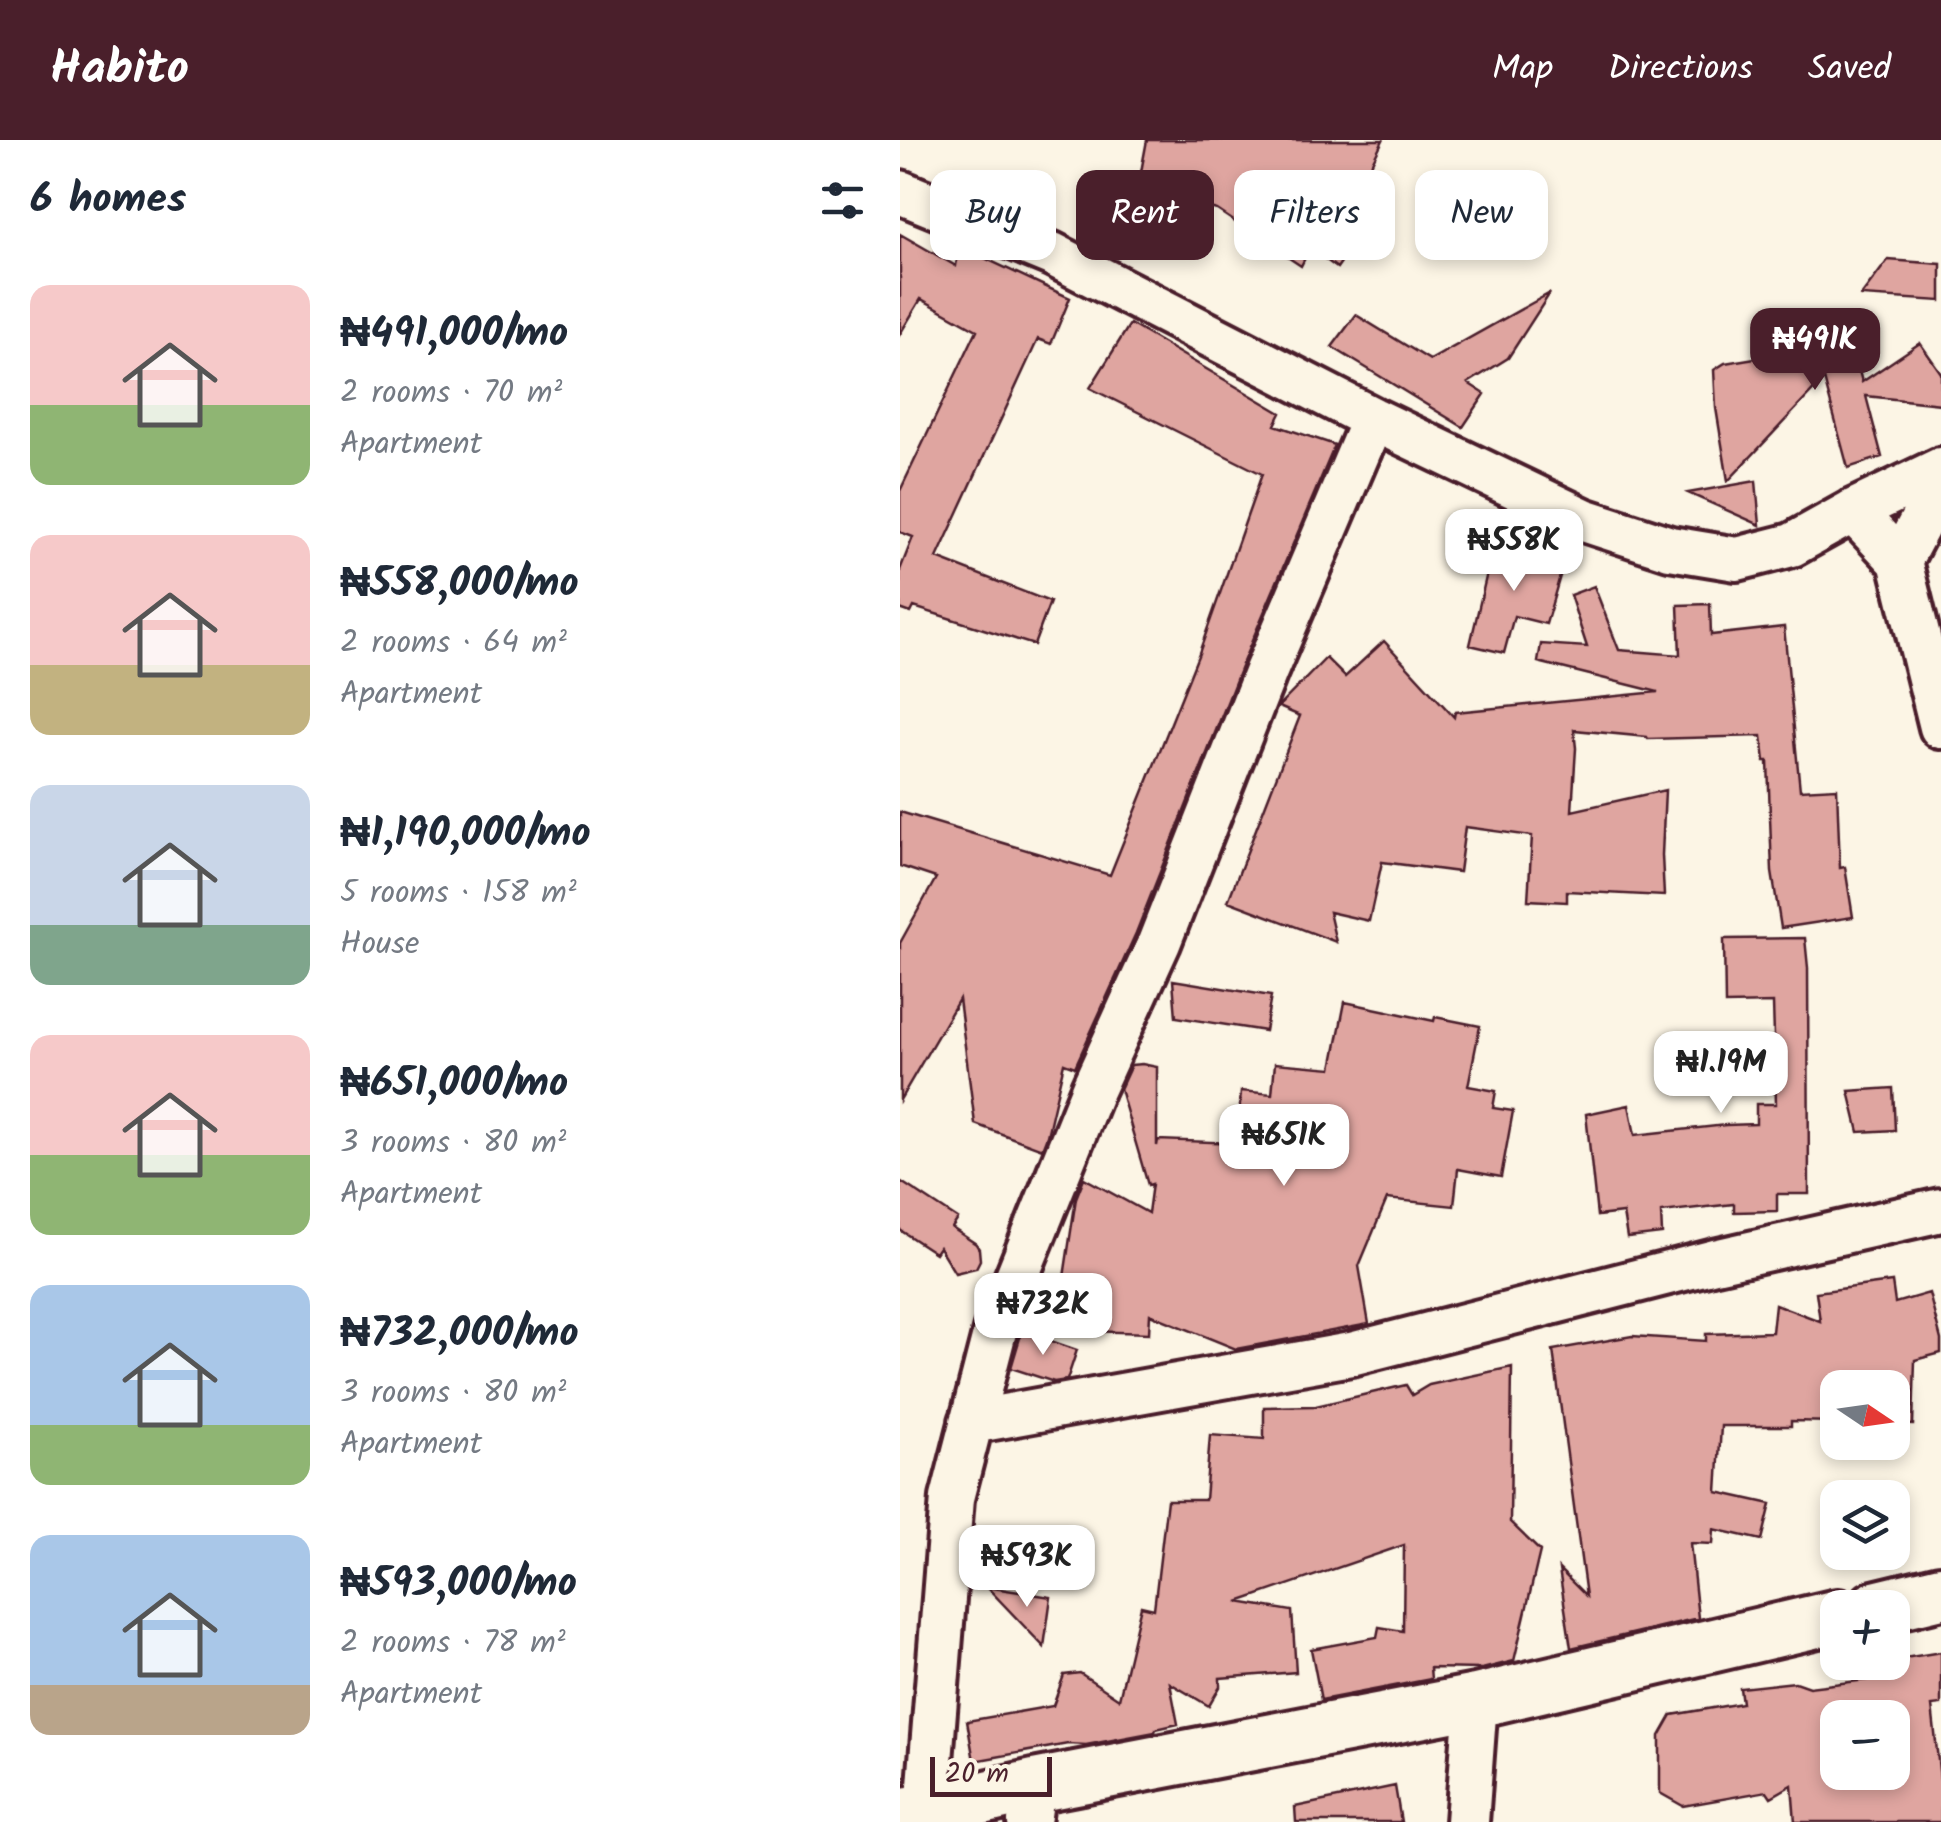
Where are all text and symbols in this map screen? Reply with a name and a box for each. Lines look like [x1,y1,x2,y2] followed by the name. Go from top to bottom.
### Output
[50,32,189,108] text: Habito
[1492,42,1553,98] text: Map
[1608,42,1753,98] text: Directions
[1808,42,1891,98] text: Saved
[30,167,186,234] text: 6 homes
[930,170,1056,260] chip: Buy
[1076,170,1214,260] chip: Rent
[1234,170,1395,260] chip: Filters
[1415,170,1548,260] chip: New
[815,173,870,228] icon: filters
[340,301,568,368] text: ₦491,000/mo
[1745,308,1885,393] pin: ₦491K
[1772,315,1858,366] text: ₦491K
[110,325,230,445] icon: home
[340,368,562,419] text: 2 rooms · 70 m²
[340,419,482,470] text: Apartment
[1444,509,1584,594] pin: ₦558K
[1467,516,1561,567] text: ₦558K
[340,551,579,618] text: ₦558,000/mo
[110,575,230,695] icon: home
[340,618,567,669] text: 2 rooms · 64 m²
[340,669,482,720] text: Apartment
[340,801,591,868] text: ₦1,190,000/mo
[110,825,230,945] icon: home
[340,868,577,919] text: 5 rooms · 158 m²
[340,919,419,970] text: House
[1640,1031,1802,1116] pin: ₦1.19M
[1676,1038,1766,1089] text: ₦1.19M
[340,1051,568,1118] text: ₦651,000/mo
[110,1075,230,1195] icon: home
[1214,1104,1354,1189] pin: ₦651K
[1241,1111,1327,1162] text: ₦651K
[340,1118,566,1169] text: 3 rooms · 80 m²
[340,1169,482,1220] text: Apartment
[973,1273,1113,1358] pin: ₦732K
[996,1280,1090,1331] text: ₦732K
[340,1301,579,1368] text: ₦732,000/mo
[110,1325,230,1445] icon: home
[340,1368,566,1419] text: 3 rooms · 80 m²
[1820,1370,1910,1460] north arrow
[1820,1370,1910,1790] map controls
[340,1419,482,1470] text: Apartment
[1820,1480,1910,1570] button: layers
[957,1525,1097,1610] pin: ₦593K
[981,1532,1073,1583] text: ₦593K
[340,1551,577,1618] text: ₦593,000/mo
[110,1575,230,1695] icon: home
[1820,1590,1910,1680] button: +
[340,1618,566,1669] text: 2 rooms · 78 m²
[340,1669,482,1720] text: Apartment
[1820,1700,1910,1790] button: −
[930,1752,1052,1796] scale bar
[945,1752,1009,1797] text: 20 m

